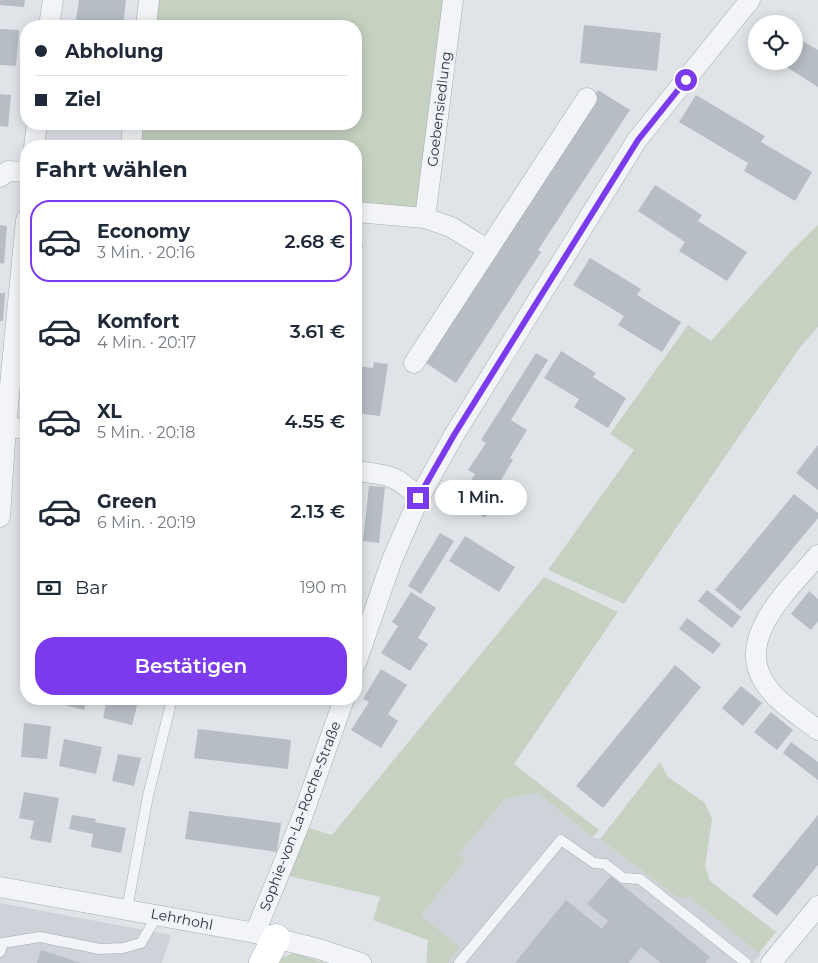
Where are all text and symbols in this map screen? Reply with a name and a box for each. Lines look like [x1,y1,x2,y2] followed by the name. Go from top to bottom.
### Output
[748,15,803,70] map controls
[748,15,803,70] button: locate
[65,40,164,63] text: Abholung
[423,50,455,168] street label: Goebensiedlung
[675,69,697,91] route start
[65,88,101,111] text: Ziel
[35,156,188,183] text: Fahrt wählen
[37,219,82,264] icon: car
[97,220,190,243] text: Economy
[285,230,345,253] text: 2.68 €
[97,243,195,262] text: 3 Min. · 20:16
[37,309,82,354] icon: car
[97,310,179,333] text: Komfort
[290,320,345,343] text: 3.61 €
[97,333,196,352] text: 4 Min. · 20:17
[37,399,82,444] icon: car
[97,400,122,423] text: XL
[284,410,345,433] text: 4.55 €
[97,423,195,442] text: 5 Min. · 20:18
[436,480,528,516] callout: 1 Min.
[407,487,429,509] route end
[458,488,504,507] text: 1 Min.
[37,489,82,534] icon: car
[97,490,157,513] text: Green
[291,500,345,523] text: 2.13 €
[97,513,196,532] text: 6 Min. · 20:19
[35,574,63,602] icon: cash
[75,576,108,599] text: Bar
[300,578,347,597] text: 190 m
[35,637,347,695] button: Bestätigen
[255,719,345,913] street label: Sophie-von-La-Roche-Straße
[149,904,215,934] street label: Lehrhohl

